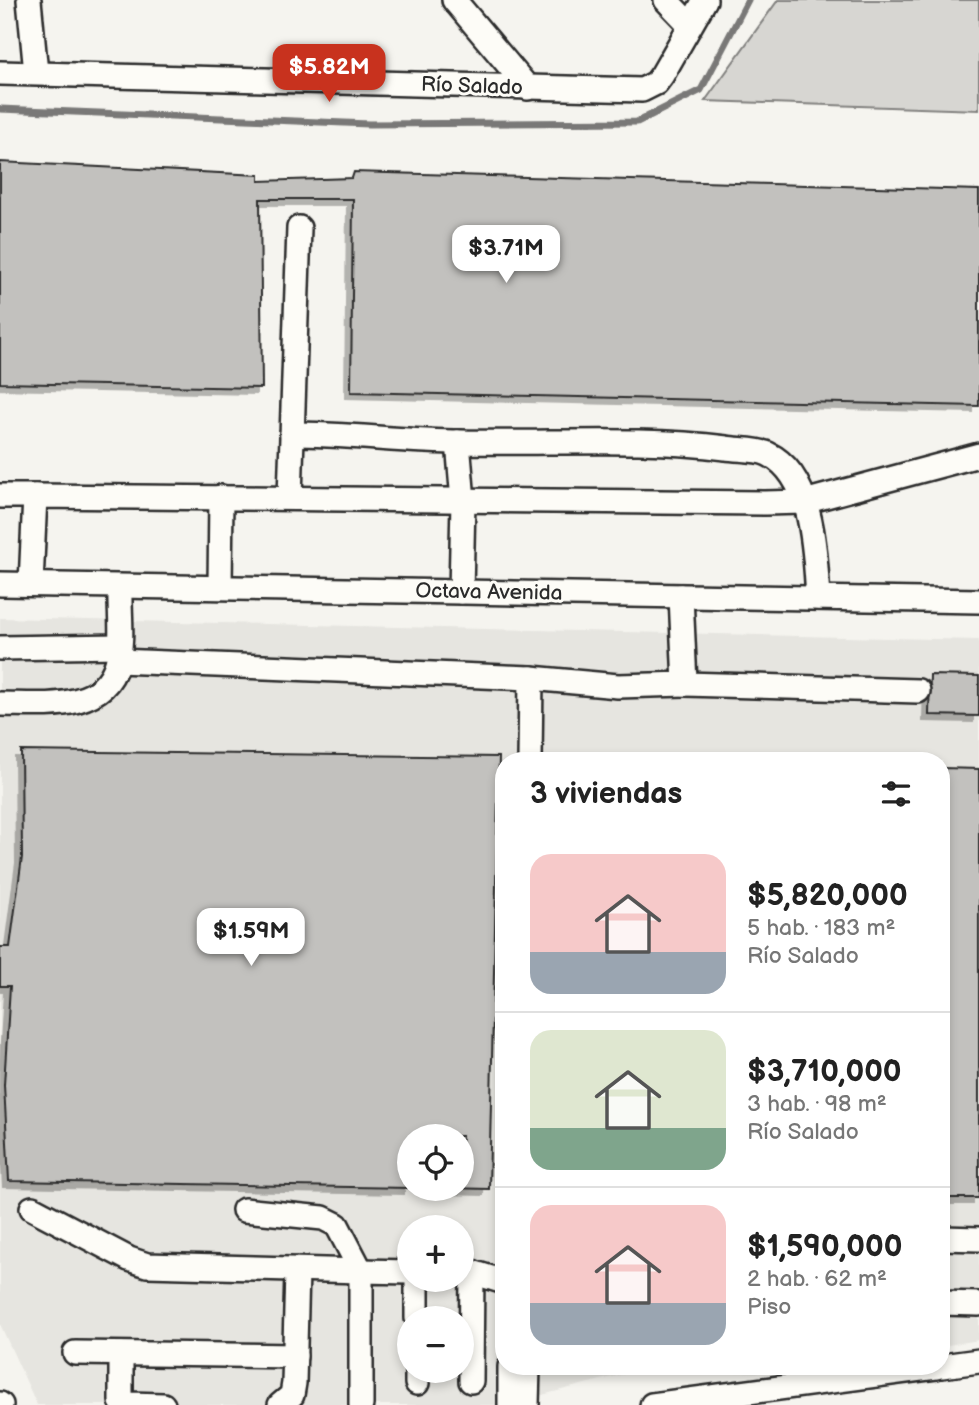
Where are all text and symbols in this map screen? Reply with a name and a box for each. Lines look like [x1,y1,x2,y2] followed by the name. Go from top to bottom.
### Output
[272,44,386,104] pin: $5.82M
[289,53,369,81] text: $5.82M
[421,72,524,100] street label: Río Salado
[449,226,563,285] pin: $3.71M
[468,234,544,262] text: $3.71M
[415,578,563,606] street label: Octava Avenida
[877,775,915,813] icon: filters
[530,776,682,812] text: 3 viviendas
[747,878,908,914] text: $5,820,000
[586,882,670,966] icon: home
[194,908,308,968] pin: $1.59M
[747,914,895,942] text: 5 hab. · 183 m²
[213,917,289,945] text: $1.59M
[747,942,859,970] text: Río Salado
[747,1054,902,1090] text: $3,710,000
[586,1058,670,1142] icon: home
[747,1090,887,1118] text: 3 hab. · 98 m²
[747,1118,859,1146] text: Río Salado
[397,1124,474,1383] map controls
[397,1124,474,1201] button: locate
[397,1215,474,1292] button: +
[747,1229,902,1265] text: $1,590,000
[586,1233,670,1317] icon: home
[747,1265,887,1293] text: 2 hab. · 62 m²
[747,1293,791,1321] text: Piso
[397,1306,474,1383] button: −

